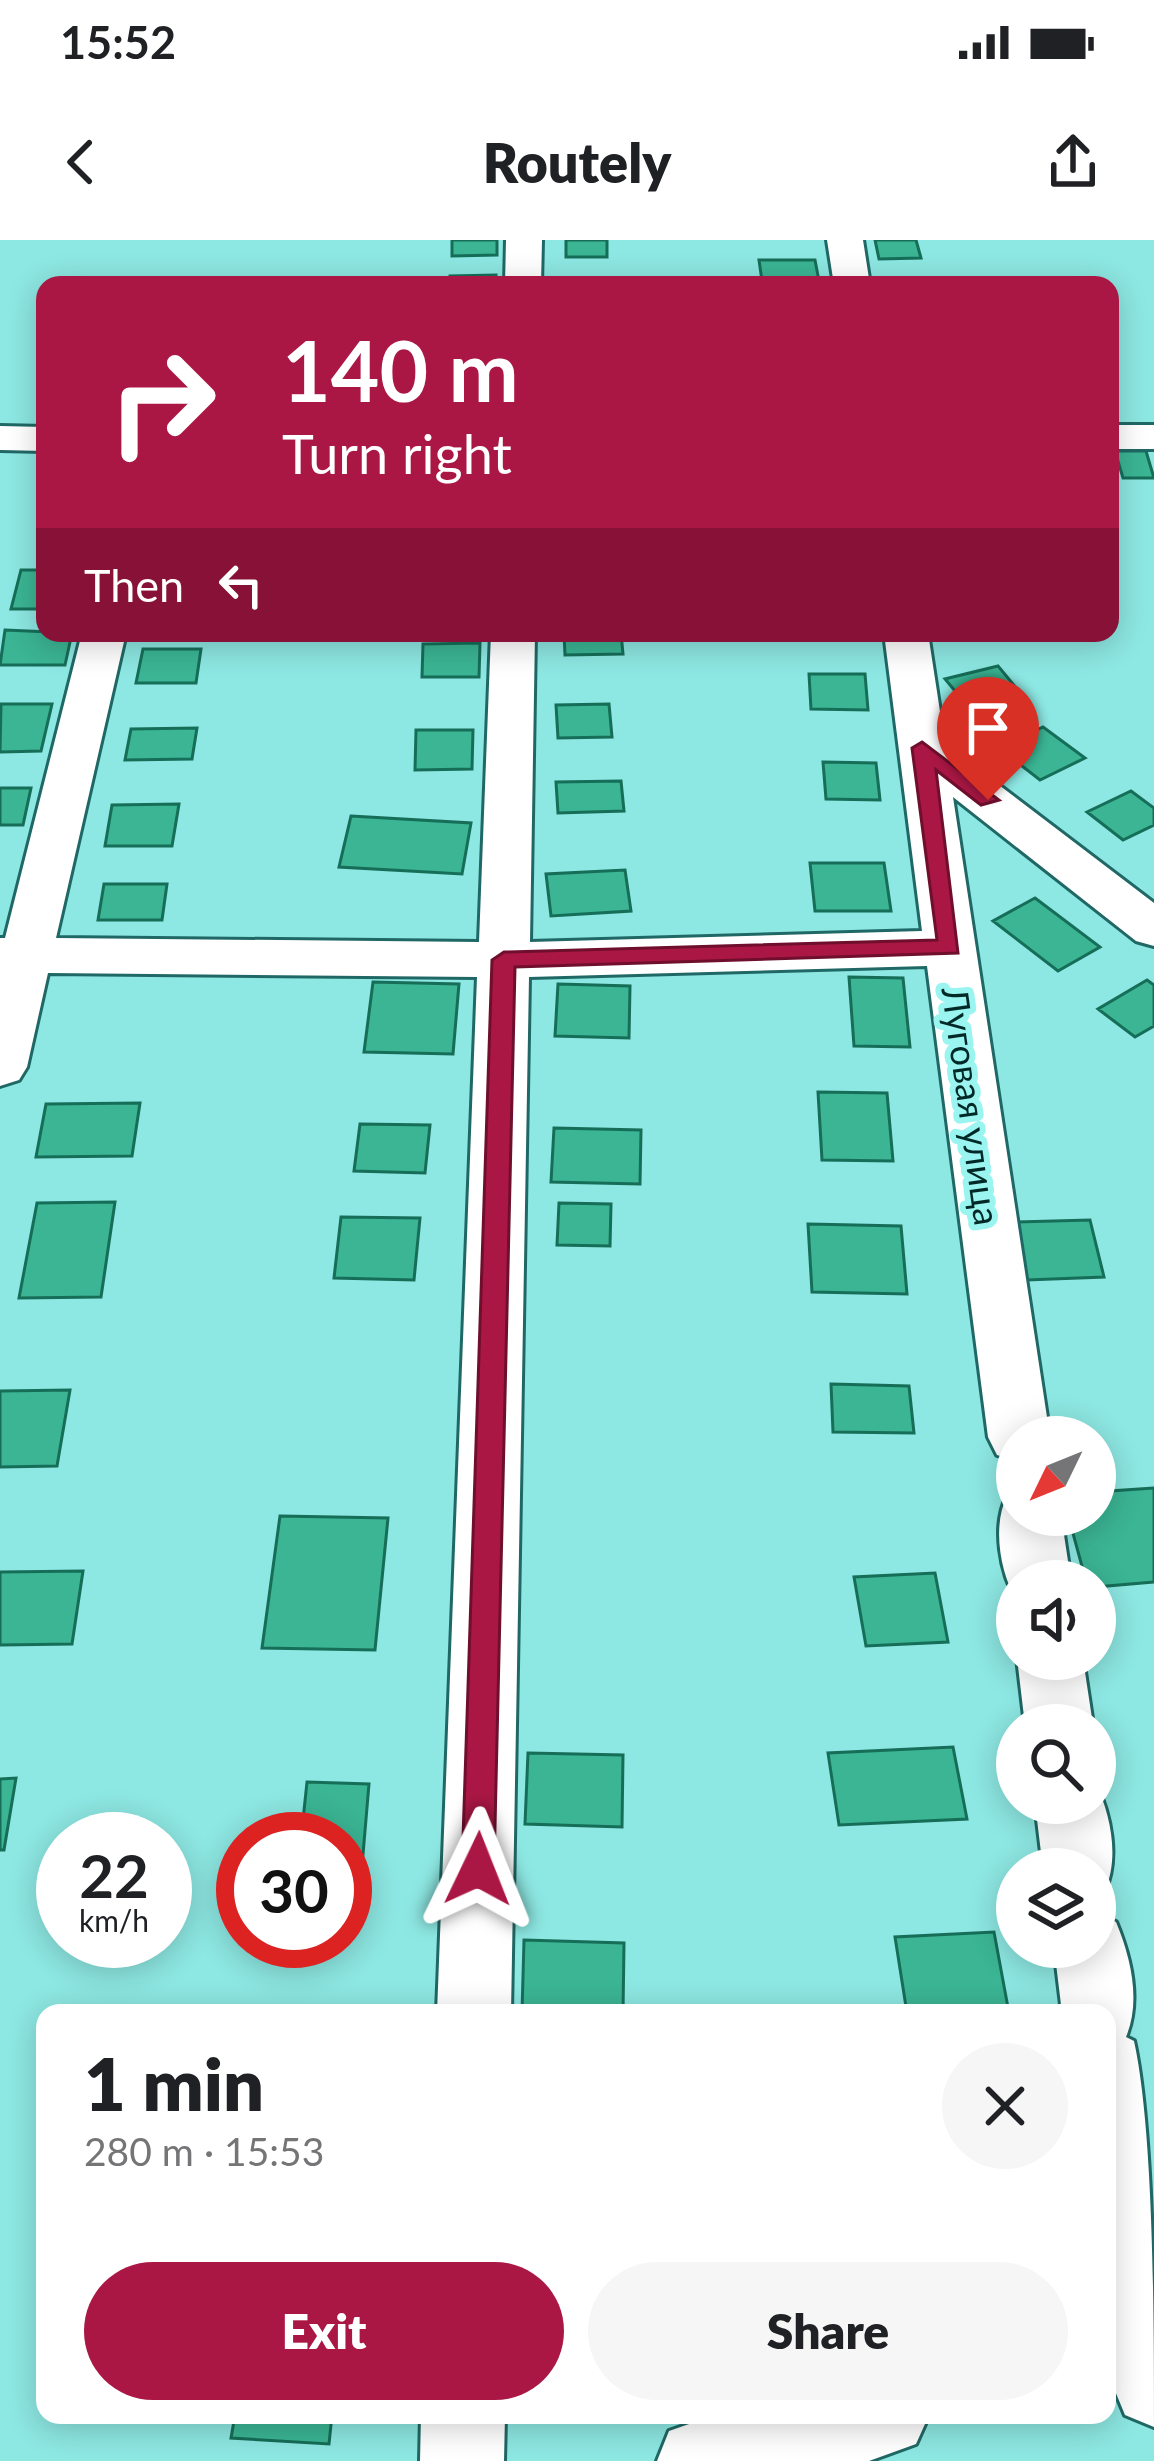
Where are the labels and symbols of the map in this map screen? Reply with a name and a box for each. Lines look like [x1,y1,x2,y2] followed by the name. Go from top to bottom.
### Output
[937,677,1039,800] pin
[933,983,1010,1228] street label: Луговая улица
[996,1416,1116,1536] north arrow
[415,1806,541,1932] position arrow
[216,1812,372,1968] speed limit sign: 30

